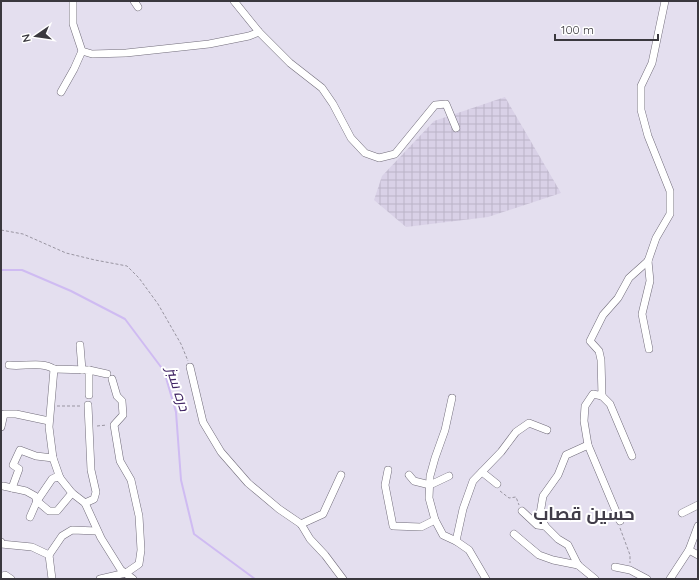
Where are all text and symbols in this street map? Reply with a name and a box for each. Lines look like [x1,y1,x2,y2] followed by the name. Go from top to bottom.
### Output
[16,16,56,56] north arrow
[555,16,658,42] scale bar
[561,22,594,37] text: 100 m
[19,33,34,44] text: N
[162,362,195,414] water label: دره سبز
[533,502,635,525] district label: حسین قصاب

